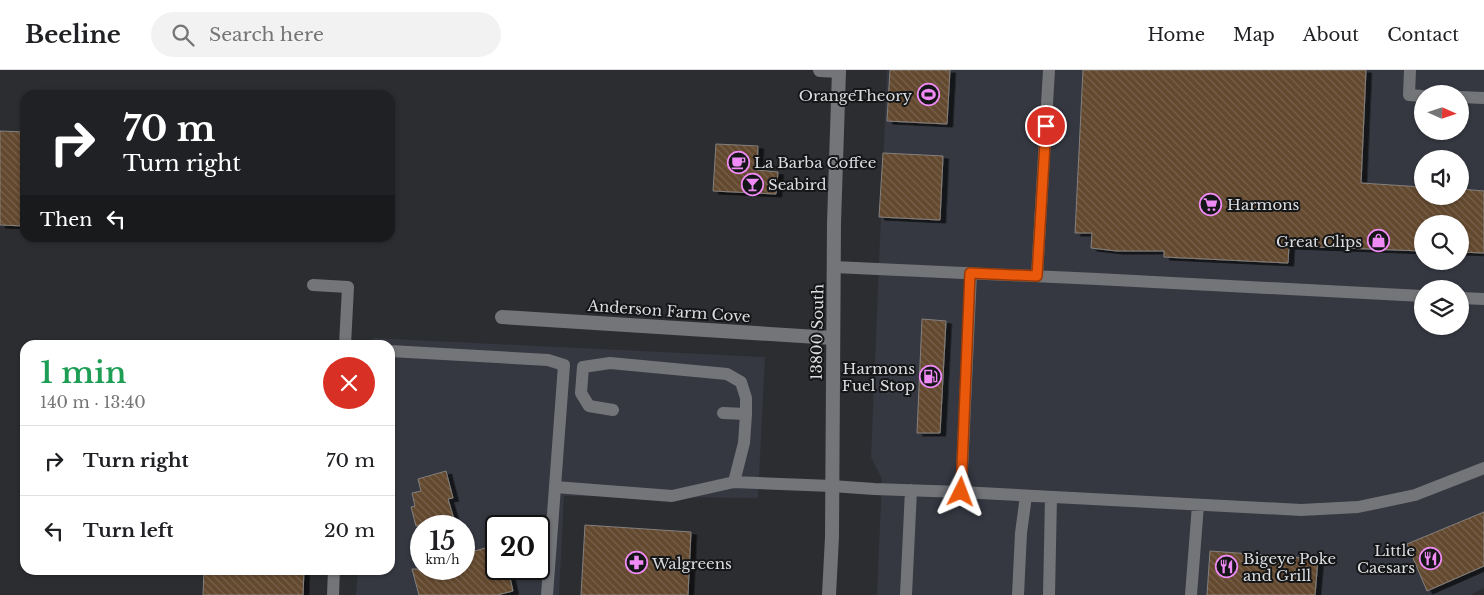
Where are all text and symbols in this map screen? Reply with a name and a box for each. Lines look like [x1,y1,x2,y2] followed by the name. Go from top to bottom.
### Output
[151,12,501,57] search box
[25,20,121,49] text: Beeline
[169,21,197,49] icon: search
[209,23,324,46] text: Search here
[1147,24,1205,46] text: Home
[1233,24,1275,46] text: Map
[1303,24,1359,46] text: About
[1387,24,1459,46] text: Contact
[916,83,940,107] sports icon: OrangeTheory
[1414,85,1469,140] north arrow
[1414,85,1469,335] map controls
[799,86,912,105] place label: OrangeTheory
[1025,105,1067,147] pin
[123,107,216,150] text: 70 m
[40,110,105,175] icon: right
[1032,112,1060,140] icon: arrive
[123,150,241,177] text: Turn right
[726,150,750,174] cafe icon: La Barba Coffee
[1414,150,1469,205] button: sound
[754,153,876,172] place label: La Barba Coffee
[740,172,764,196] bar icon: Seabird
[768,175,827,194] place label: Seabird
[1199,192,1223,216] supermarket icon: Harmons
[1227,195,1300,214] place label: Harmons
[102,205,130,233] icon: left
[40,208,92,231] text: Then
[1414,215,1469,270] button: search
[1366,229,1390,253] shop icon: Great Clips
[1276,232,1362,251] place label: Great Clips
[1414,280,1469,335] button: layers
[807,284,827,380] street label: 13800 South
[586,296,751,326] street label: Anderson Farm Cove
[40,354,126,391] text: 1 min
[323,357,375,409] button: close
[842,359,915,395] place label: Harmons Fuel Stop
[919,365,943,389] fuel station icon: Harmons Fuel Stop
[40,392,146,412] text: 140 m · 13:40
[40,447,68,475] icon: right
[83,449,189,472] text: Turn right
[326,449,375,472] text: 70 m
[934,465,986,517] position arrow
[485,515,550,580] speed limit sign: 20
[40,517,68,545] icon: left
[83,519,174,542] text: Turn left
[324,519,375,542] text: 20 m
[430,526,455,557] text: 15
[1357,541,1415,577] place label: Little Caesars
[1419,547,1443,571] restaurant icon: Little Caesars
[1243,549,1336,585] place label: Bigeye Poke and Grill
[624,551,648,575] pharmacy icon: Walgreens
[425,552,460,567] text: km/h
[651,554,732,573] place label: Walgreens
[1215,555,1239,579] restaurant icon: Bigeye Poke and Grill

